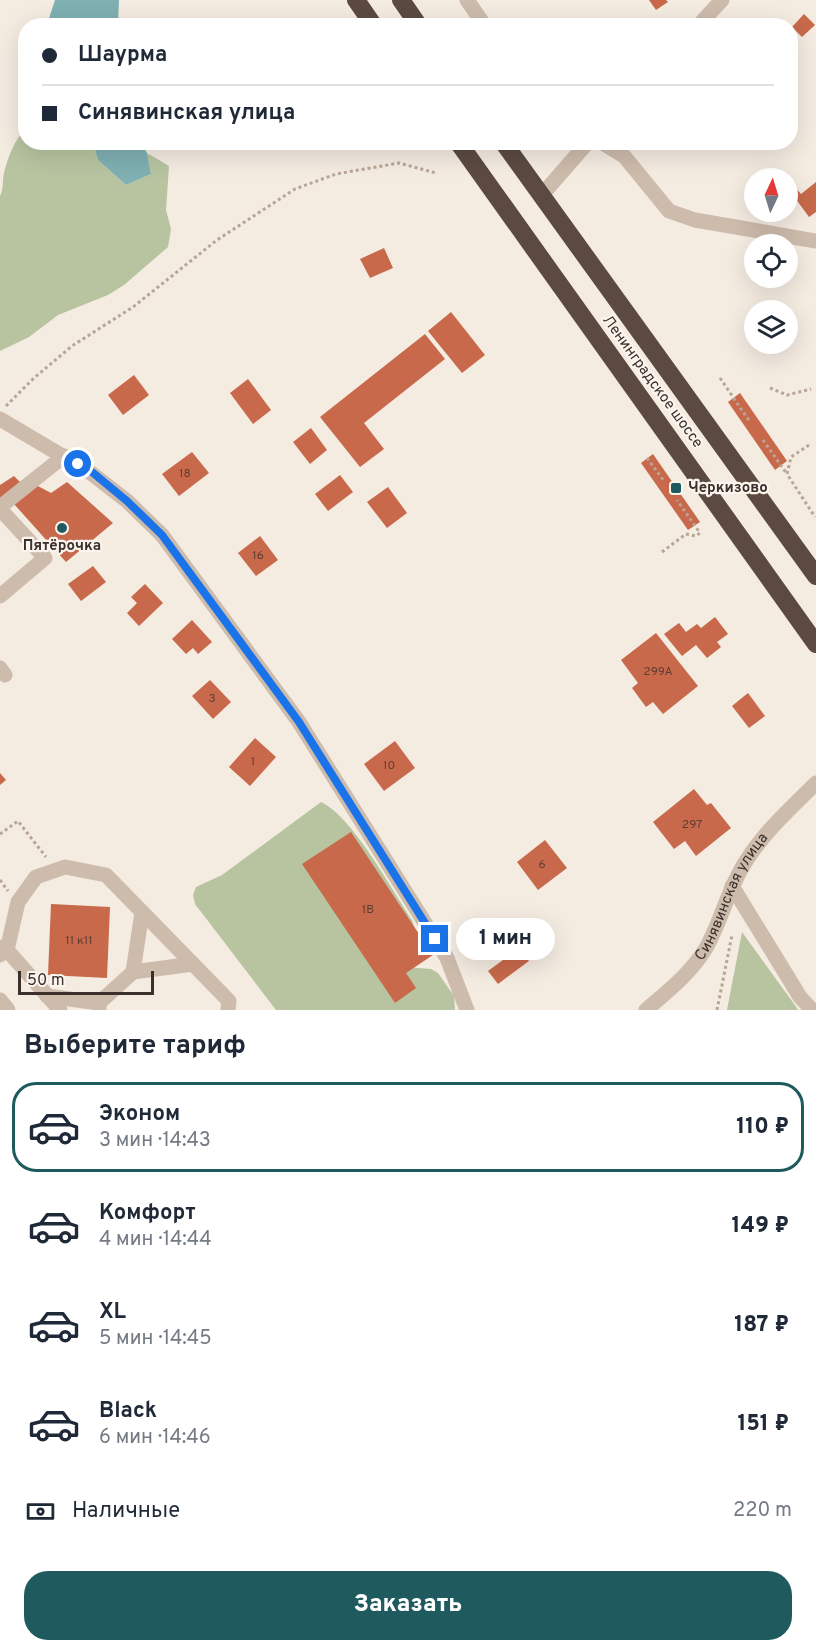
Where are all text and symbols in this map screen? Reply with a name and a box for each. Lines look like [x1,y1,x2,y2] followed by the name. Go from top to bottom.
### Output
[78,42,167,69] text: Шаурма
[78,100,295,127] text: Синявинская улица
[744,168,798,222] north arrow
[744,168,798,354] map controls
[744,234,798,288] button: locate
[744,300,798,354] button: layers
[597,312,707,452] street label: Ленинградское шоссе
[64,450,91,477] route start
[179,466,191,482] house number: 18
[688,479,768,498] place label: Черкизово
[669,481,683,495] marker: Черкизово
[55,521,69,535] marker: Пятёрочка
[23,537,101,556] place label: Пятёрочка
[252,548,264,564] house number: 16
[643,664,673,680] house number: 299А
[208,691,216,707] house number: 3
[251,754,255,770] house number: 1
[383,758,395,774] house number: 10
[682,817,702,833] house number: 297
[691,829,772,965] street label: Синявинская улица
[538,857,546,873] house number: 6
[362,902,374,918] house number: 1В
[456,918,555,960] callout: 1 мин
[421,925,448,952] route end
[479,926,532,952] text: 1 мин
[65,933,93,949] house number: 11 к11
[18,968,154,995] scale bar
[27,971,65,991] text: 50 m
[24,1029,246,1063] text: Выберите тариф
[27,1100,81,1154] icon: car
[99,1101,180,1128] text: Эконом
[736,1114,789,1141] text: 110 ₽
[99,1128,211,1154] text: 3 мин · 14:43
[27,1199,81,1253] icon: car
[99,1200,196,1227] text: Комфорт
[732,1213,789,1240] text: 149 ₽
[99,1227,212,1253] text: 4 мин · 14:44
[27,1298,81,1352] icon: car
[99,1299,126,1326] text: XL
[734,1312,789,1339] text: 187 ₽
[99,1326,212,1352] text: 5 мин · 14:45
[27,1397,81,1451] icon: car
[99,1398,157,1425] text: Black
[737,1411,789,1438] text: 151 ₽
[99,1425,211,1451] text: 6 мин · 14:46
[24,1495,57,1528] icon: cash
[72,1498,180,1525] text: Наличные
[733,1498,792,1524] text: 220 m
[24,1571,792,1640] button: Заказать

